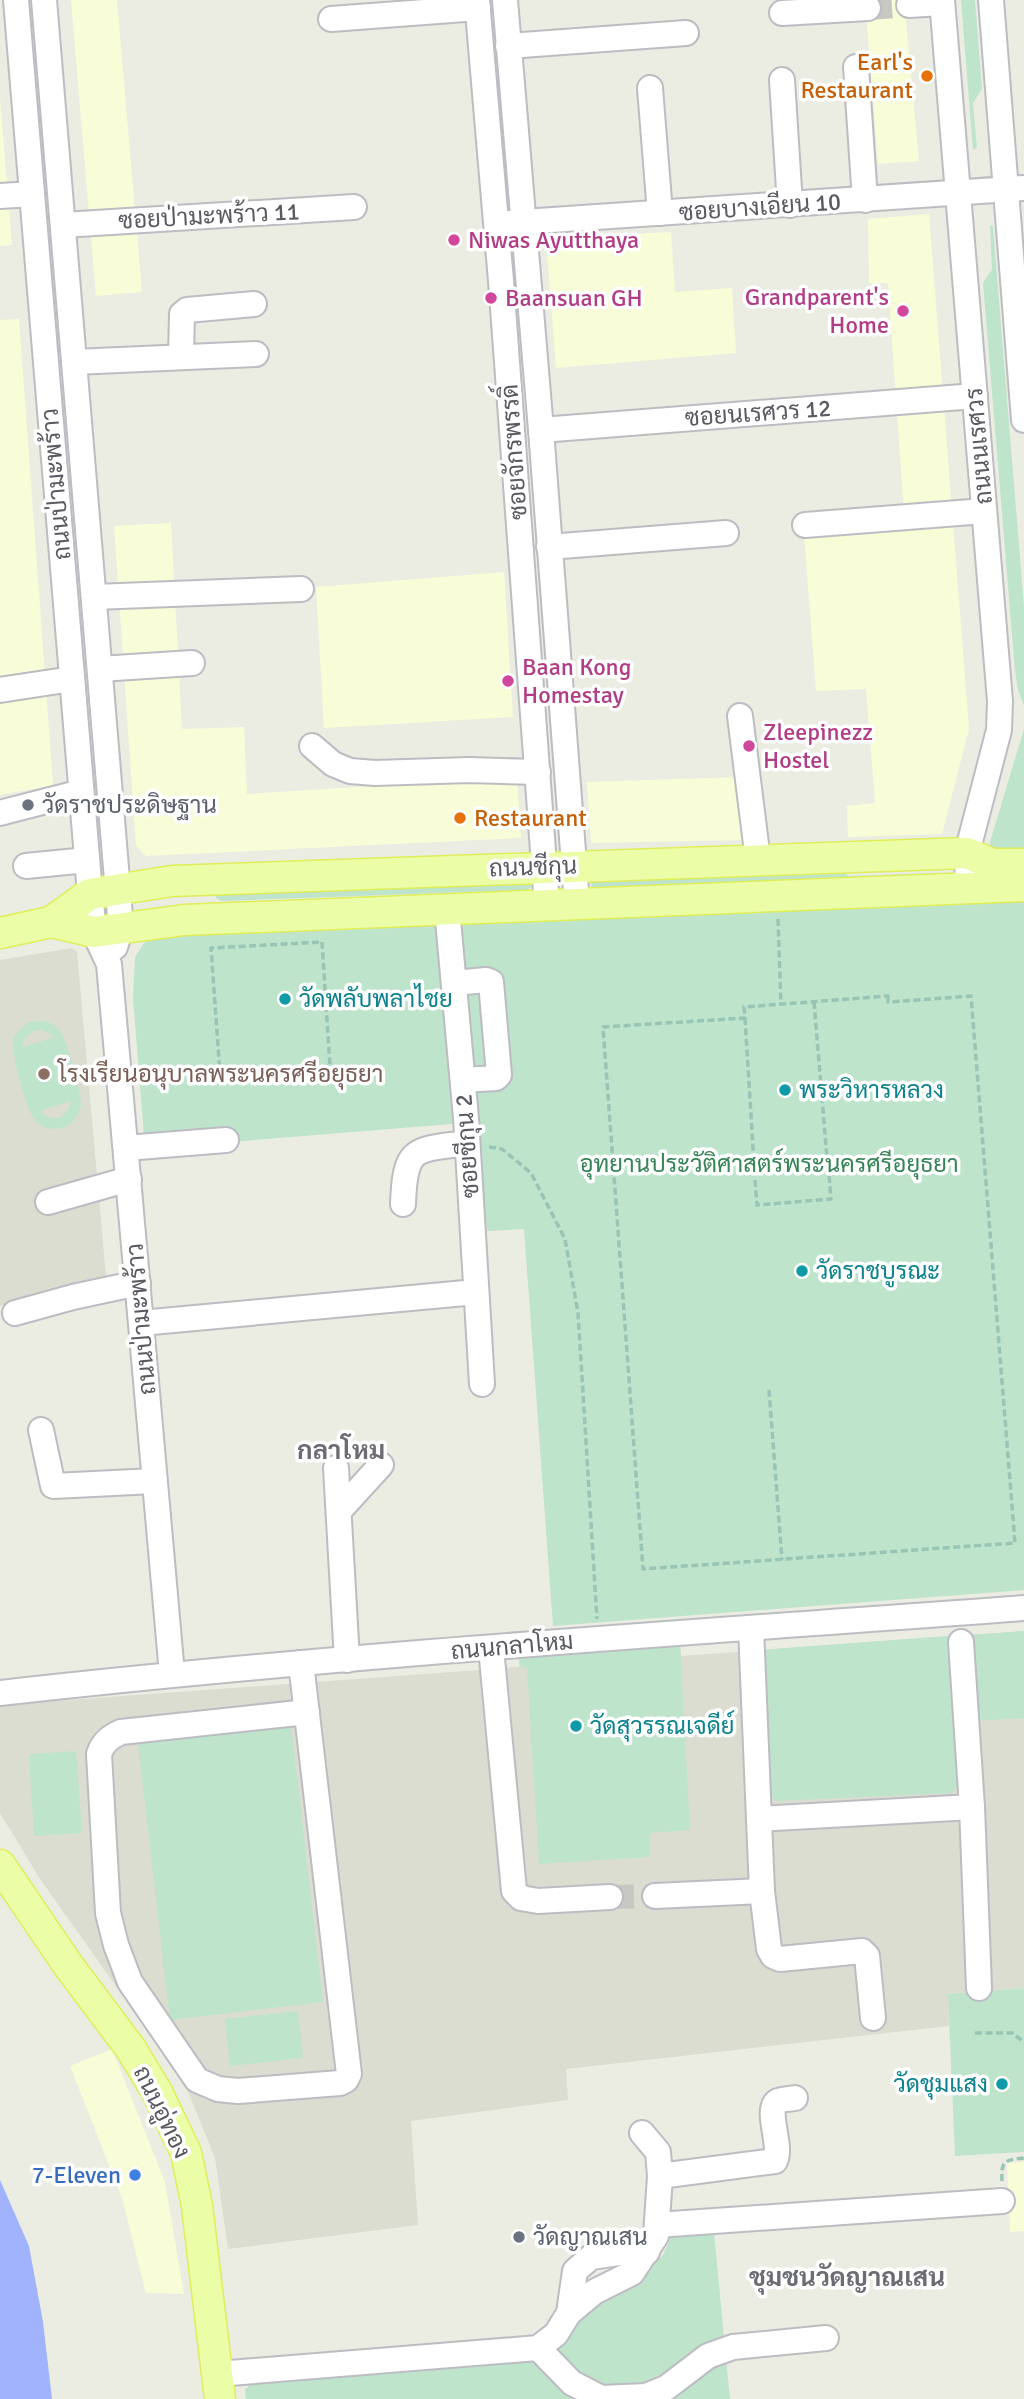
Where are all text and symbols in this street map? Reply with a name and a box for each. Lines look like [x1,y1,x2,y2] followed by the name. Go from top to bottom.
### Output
[800,47,913,105] place label: Earl's Restaurant
[919,68,935,84] marker: Earl's Restaurant
[678,186,842,228] street label: ซอยบางเอียน 10
[118,196,300,236] street label: ซอยป่ามะพร้าว 11
[468,225,639,255] place label: Niwas Ayutthaya
[446,232,462,248] marker: Niwas Ayutthaya
[745,282,889,340] place label: Grandparent's Home
[505,283,643,313] place label: Baansuan GH
[483,290,499,306] marker: Baansuan GH
[895,303,911,319] marker: Grandparent's Home
[487,383,534,521] street label: ซอยจักรพรรดิ์
[959,386,999,506] street label: ถนนนเรศวร
[684,393,832,433] street label: ซอยนเรศวร 12
[34,407,78,561] street label: ถนนป่ามะพร้าว
[522,652,631,710] place label: Baan Kong Homestay
[500,673,516,689] marker: Baan Kong Homestay
[763,717,873,775] place label: Zleepinezz Hostel
[741,738,757,754] marker: Zleepinezz Hostel
[42,790,217,821] place label: วัดราชประดิษฐาน
[20,797,36,813] marker: วัดราชประดิษฐาน
[474,803,587,833] place label: Restaurant
[452,810,468,826] marker: Restaurant
[488,850,578,885] street label: ถนนชีกุน
[299,983,453,1014] place label: วัดพลับพลาไชย
[277,991,293,1007] marker: วัดพลับพลาไชย
[56,1058,383,1090] place label: โรงเรียนอนุบาลพระนครศรีอยุธยา
[36,1066,52,1082] marker: โรงเรียนอนุบาลพระนครศรีอยุธยา
[799,1075,944,1105] place label: พระวิหารหลวง
[777,1082,793,1098] marker: พระวิหารหลวง
[448,1093,487,1199] street label: ซอยชีกุน 2
[579,1148,959,1180] park label: อุทยานประวัติศาสตร์พระนครศรีอยุธยา
[119,1242,163,1396] street label: ถนนป่ามะพร้าว
[816,1256,940,1288] place label: วัดราชบูรณะ
[794,1263,810,1279] marker: วัดราชบูรณะ
[297,1433,385,1467] district label: กลาโหม
[449,1625,575,1666] street label: ถนนกลาโหม
[590,1710,735,1742] place label: วัดสุวรรณเจดีย์
[568,1718,584,1734] marker: วัดสุวรรณเจดีย์
[125,2061,197,2164] street label: ถนนอู่ทอง
[894,2069,988,2100] place label: วัดชุมแสง
[994,2076,1010,2092] marker: วัดชุมแสง
[32,2160,121,2190] place label: 7-Eleven
[127,2167,143,2183] marker: 7-Eleven
[533,2222,648,2252] place label: วัดญาณเสน
[511,2229,527,2245] marker: วัดญาณเสน
[749,2262,945,2295] district label: ชุมชนวัดญาณเสน

